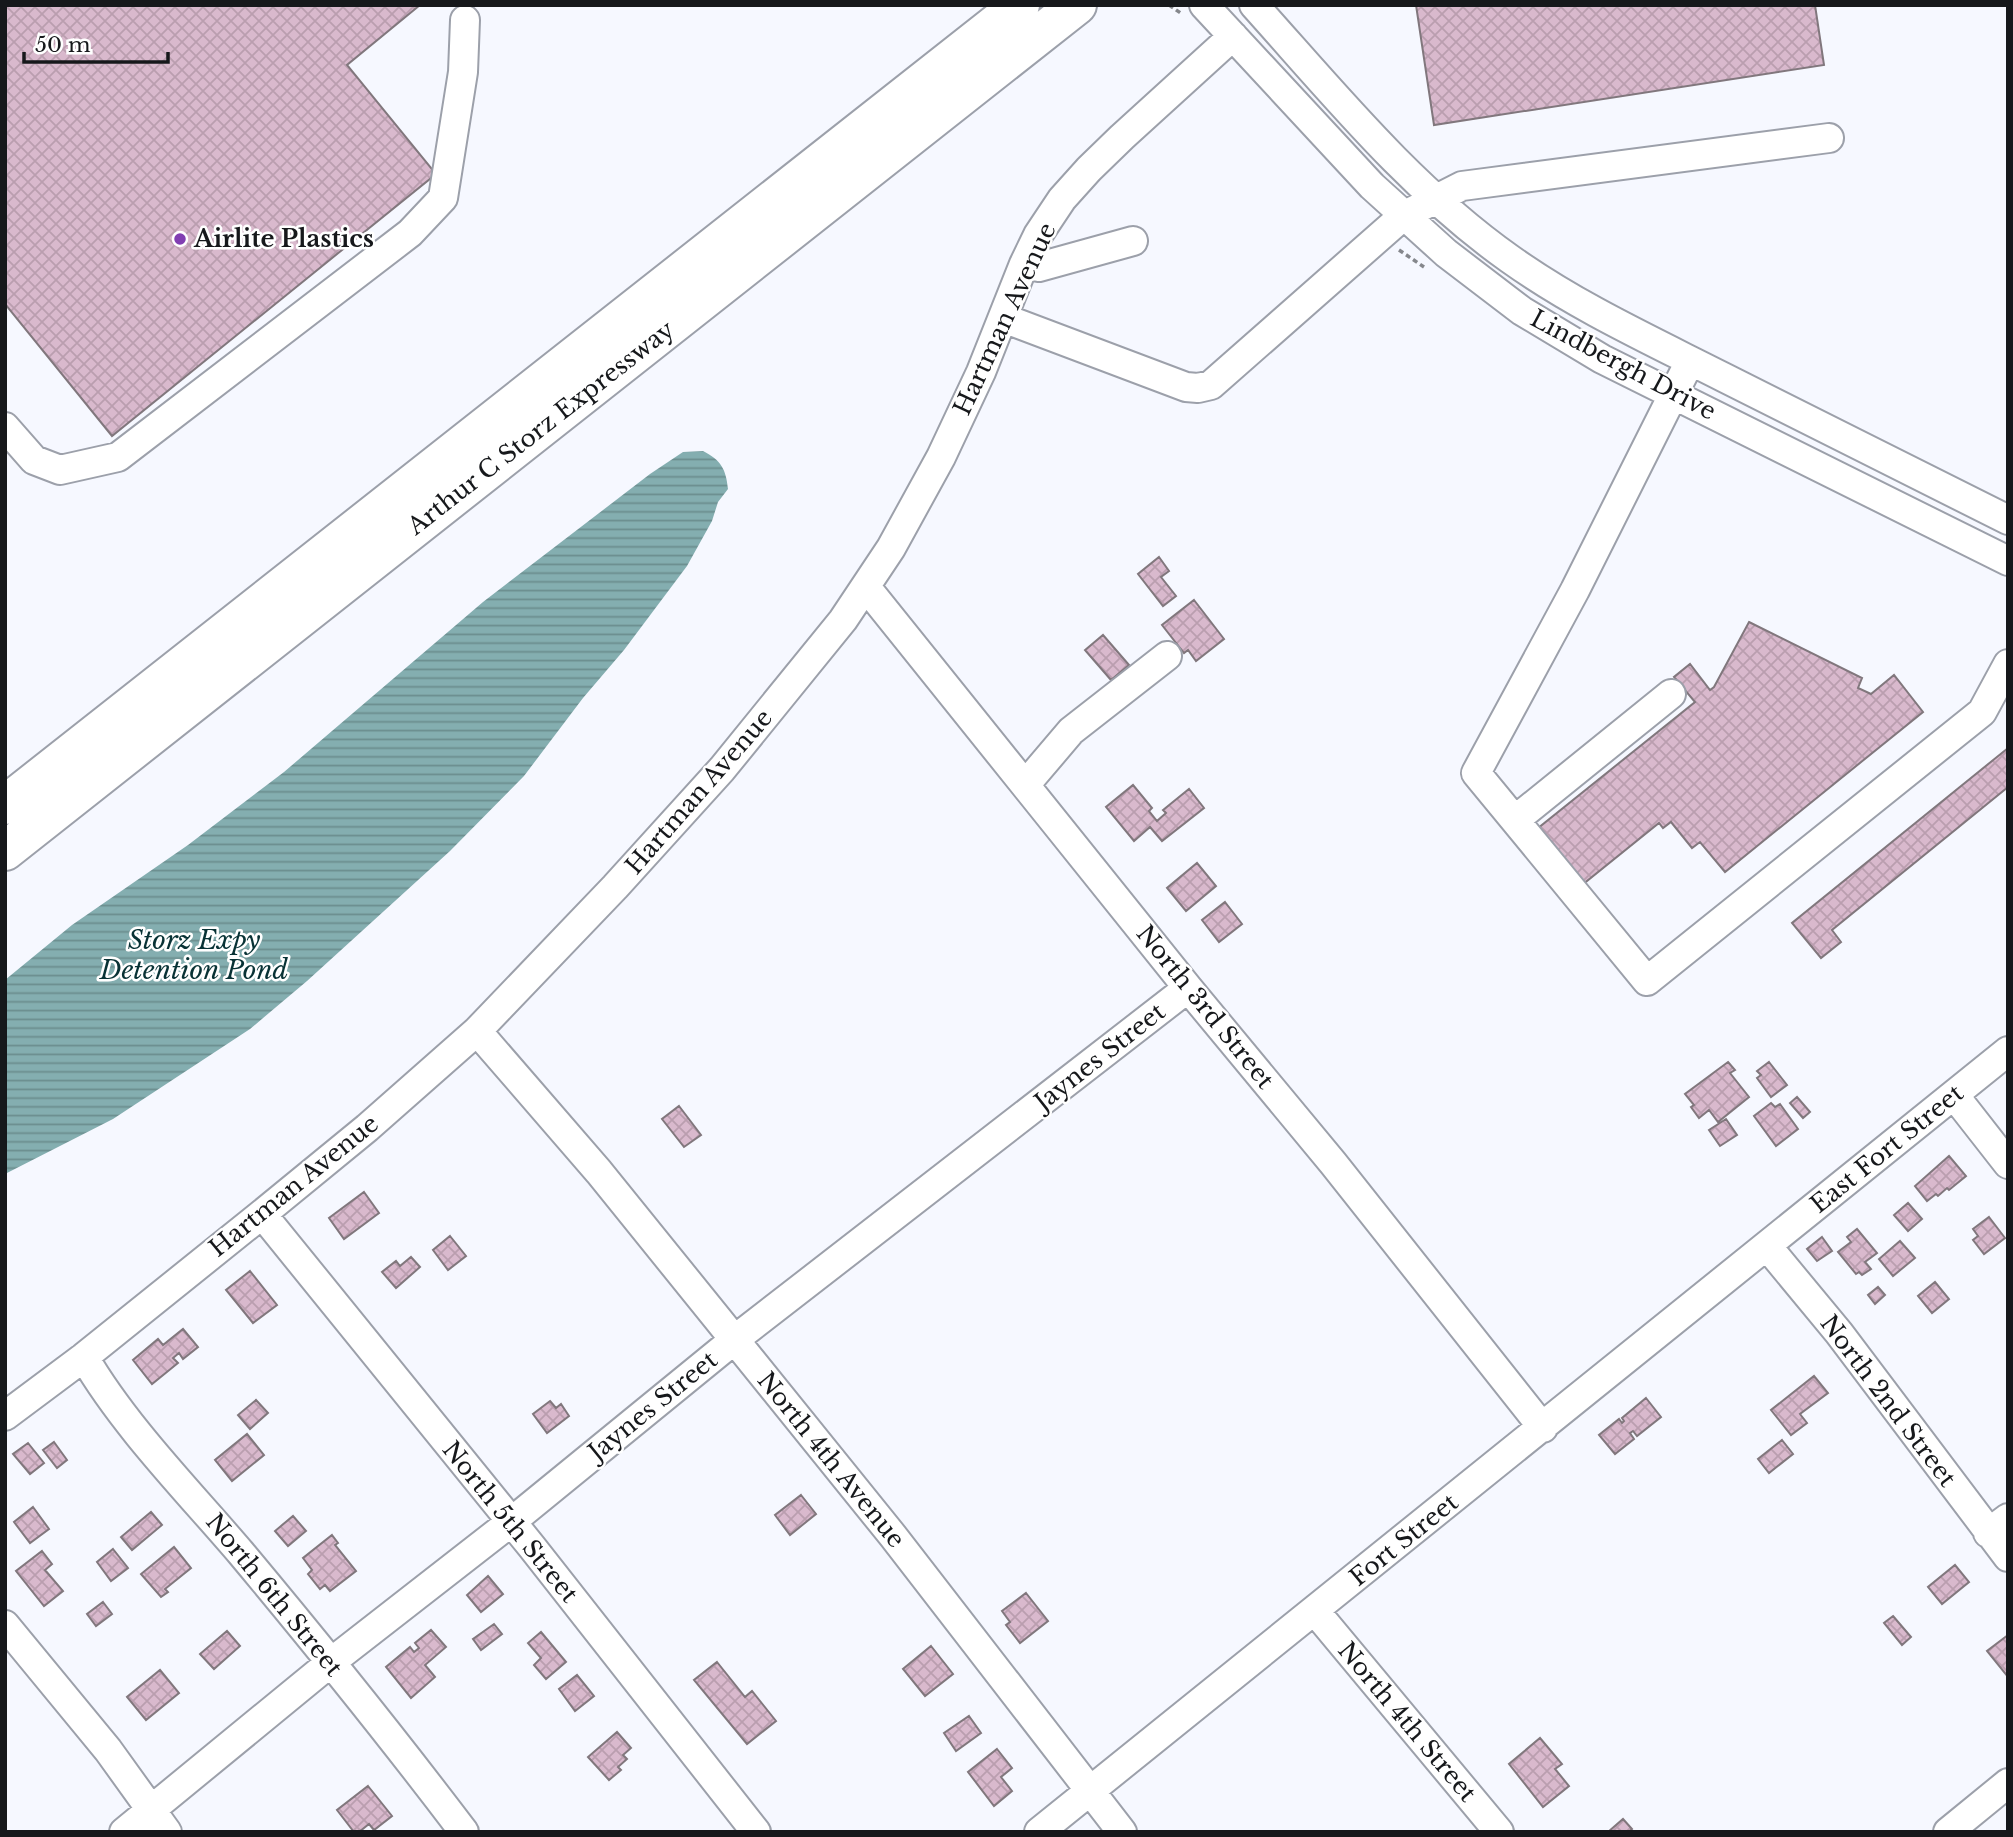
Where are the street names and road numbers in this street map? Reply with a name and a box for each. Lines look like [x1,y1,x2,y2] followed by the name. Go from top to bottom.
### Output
[947,218,1062,420] street label: Hartman Avenue
[1526,303,1721,426] street label: Lindbergh Drive
[401,314,680,541] street label: Arthur C Storz Expressway
[619,703,778,880] street label: Hartman Avenue
[1131,919,1280,1094] street label: North 3rd Street
[1027,997,1171,1118] street label: Jaynes Street
[1805,1078,1969,1219] street label: East Fort Street
[203,1109,384,1263] street label: Hartman Avenue
[1814,1309,1962,1492] street label: North 2nd Street
[580,1345,723,1468] street label: Jaynes Street
[752,1366,911,1553] street label: North 4th Avenue
[437,1435,584,1608] street label: North 5th Street
[1344,1487,1463,1592] street label: Fort Street
[200,1508,349,1682] street label: North 6th Street
[1332,1636,1483,1807] street label: North 4th Street

